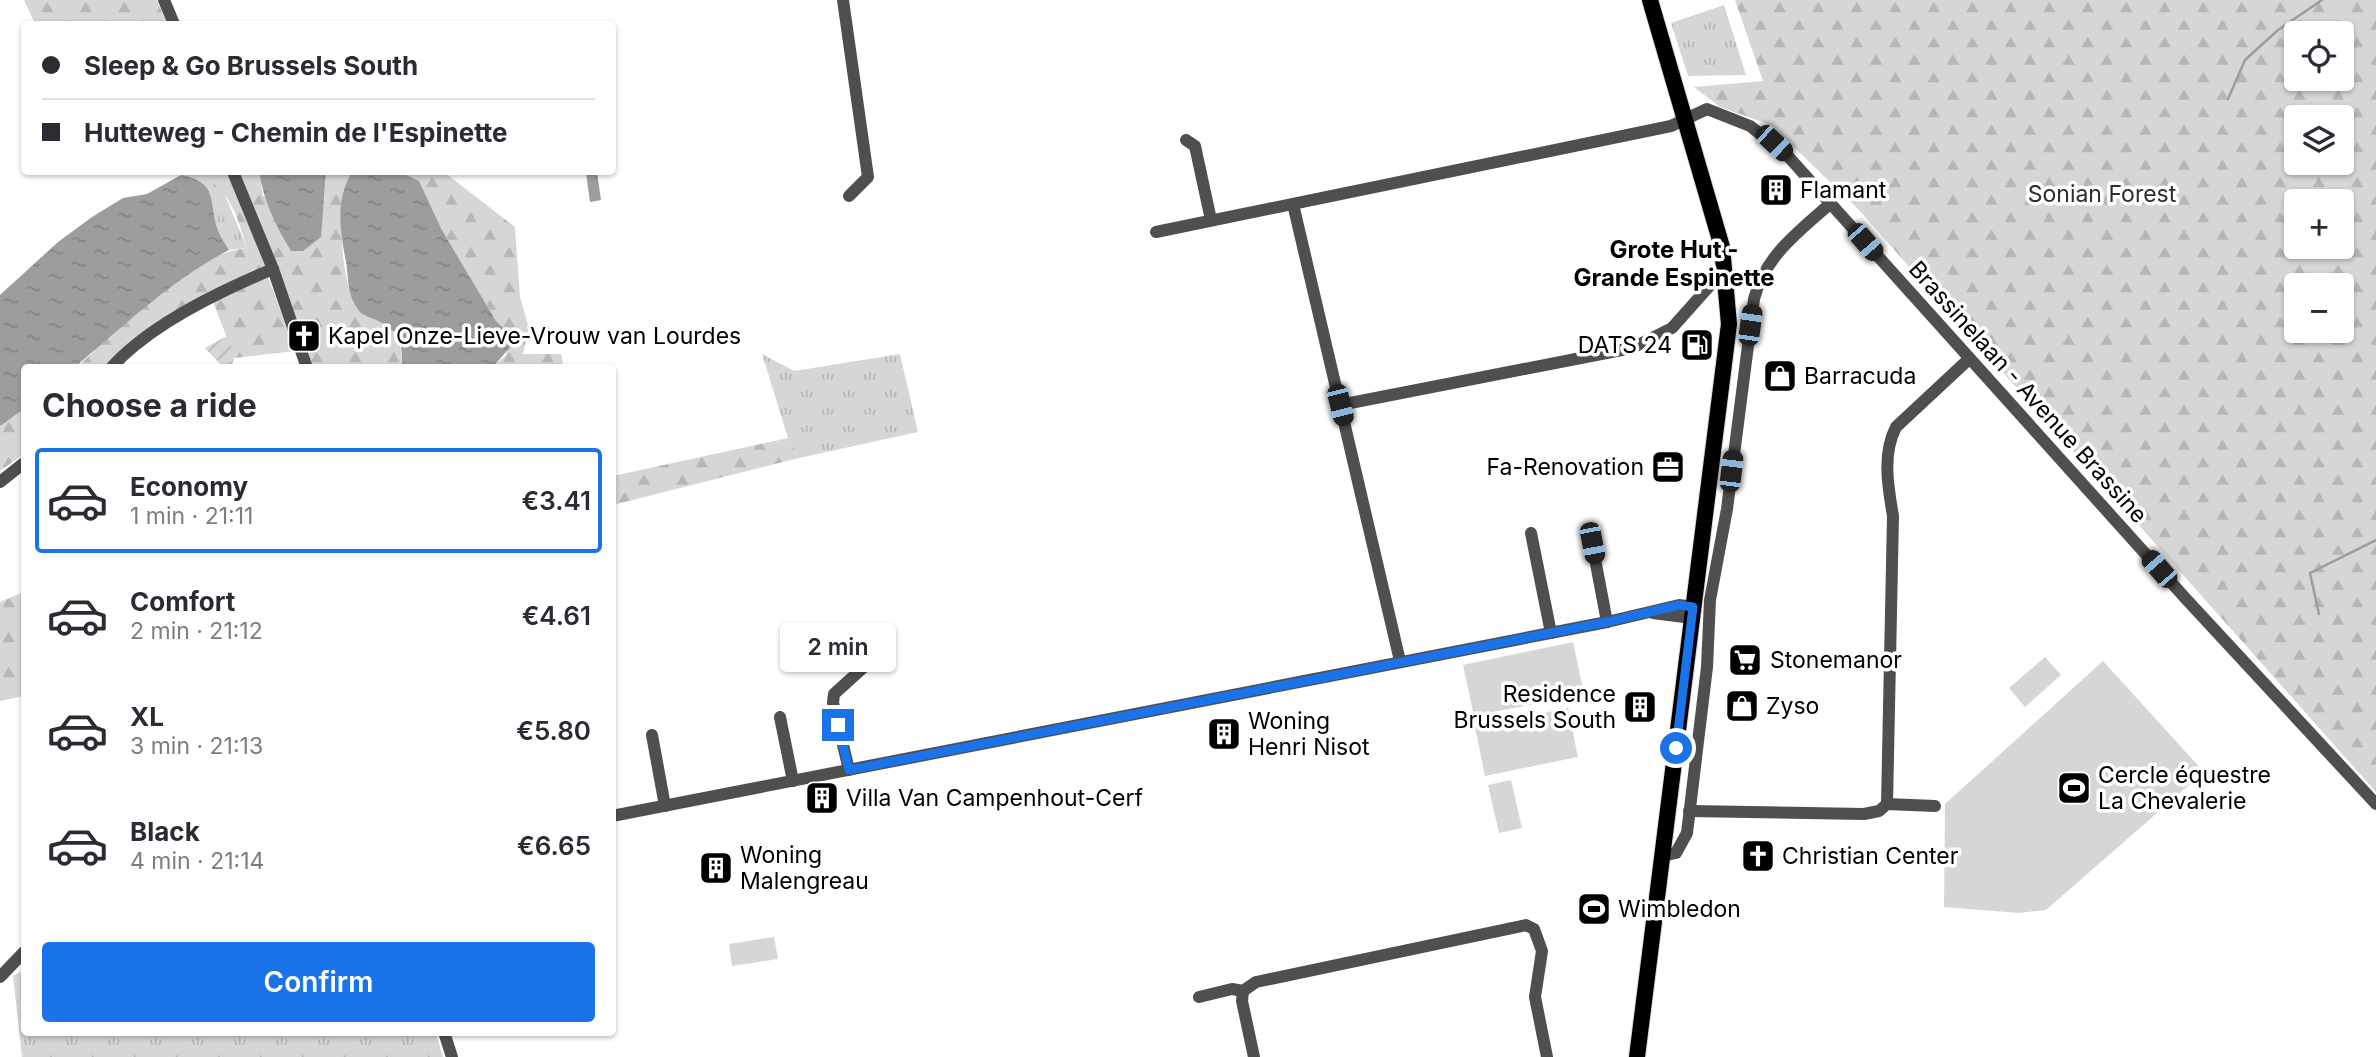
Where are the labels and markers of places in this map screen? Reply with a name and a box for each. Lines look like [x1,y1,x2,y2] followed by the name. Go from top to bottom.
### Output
[1757,171,1795,209] building icon: Flamant
[1800,176,1887,204] place label: Flamant
[285,317,323,355] church icon: Kapel Onze-Lieve-Vrouw van Lourdes
[328,322,741,350] place label: Kapel Onze-Lieve-Vrouw van Lourdes
[1678,326,1716,364] fuel station icon: DATS 24
[1578,331,1672,359] place label: DATS 24
[1761,357,1799,395] shop icon: Barracuda
[1804,362,1916,390] place label: Barracuda
[1649,448,1687,486] office icon: Fa-Renovation
[1486,453,1644,481] place label: Fa-Renovation
[1726,641,1764,679] supermarket icon: Stonemanor
[1770,646,1902,674] place label: Stonemanor
[1454,680,1616,734] place label: Residence Brussels South
[1723,687,1761,725] shop icon: Zyso
[1621,688,1659,726] building icon: Residence Brussels South
[1766,692,1819,720] place label: Zyso
[1248,707,1370,761] place label: Woning Henri Nisot
[1205,715,1243,753] building icon: Woning Henri Nisot
[2098,761,2271,815] place label: Cercle équestre La Chevalerie
[2055,769,2093,807] sports icon: Cercle équestre La Chevalerie
[803,779,841,817] building icon: Villa Van Campenhout-Cerf
[846,784,1143,812] place label: Villa Van Campenhout-Cerf
[1739,837,1777,875] church icon: Christian Center
[740,841,869,895] place label: Woning Malengreau
[1782,842,1959,870] place label: Christian Center
[697,849,735,887] building icon: Woning Malengreau
[1575,890,1613,928] sports icon: Wimbledon
[1618,895,1741,923] place label: Wimbledon

